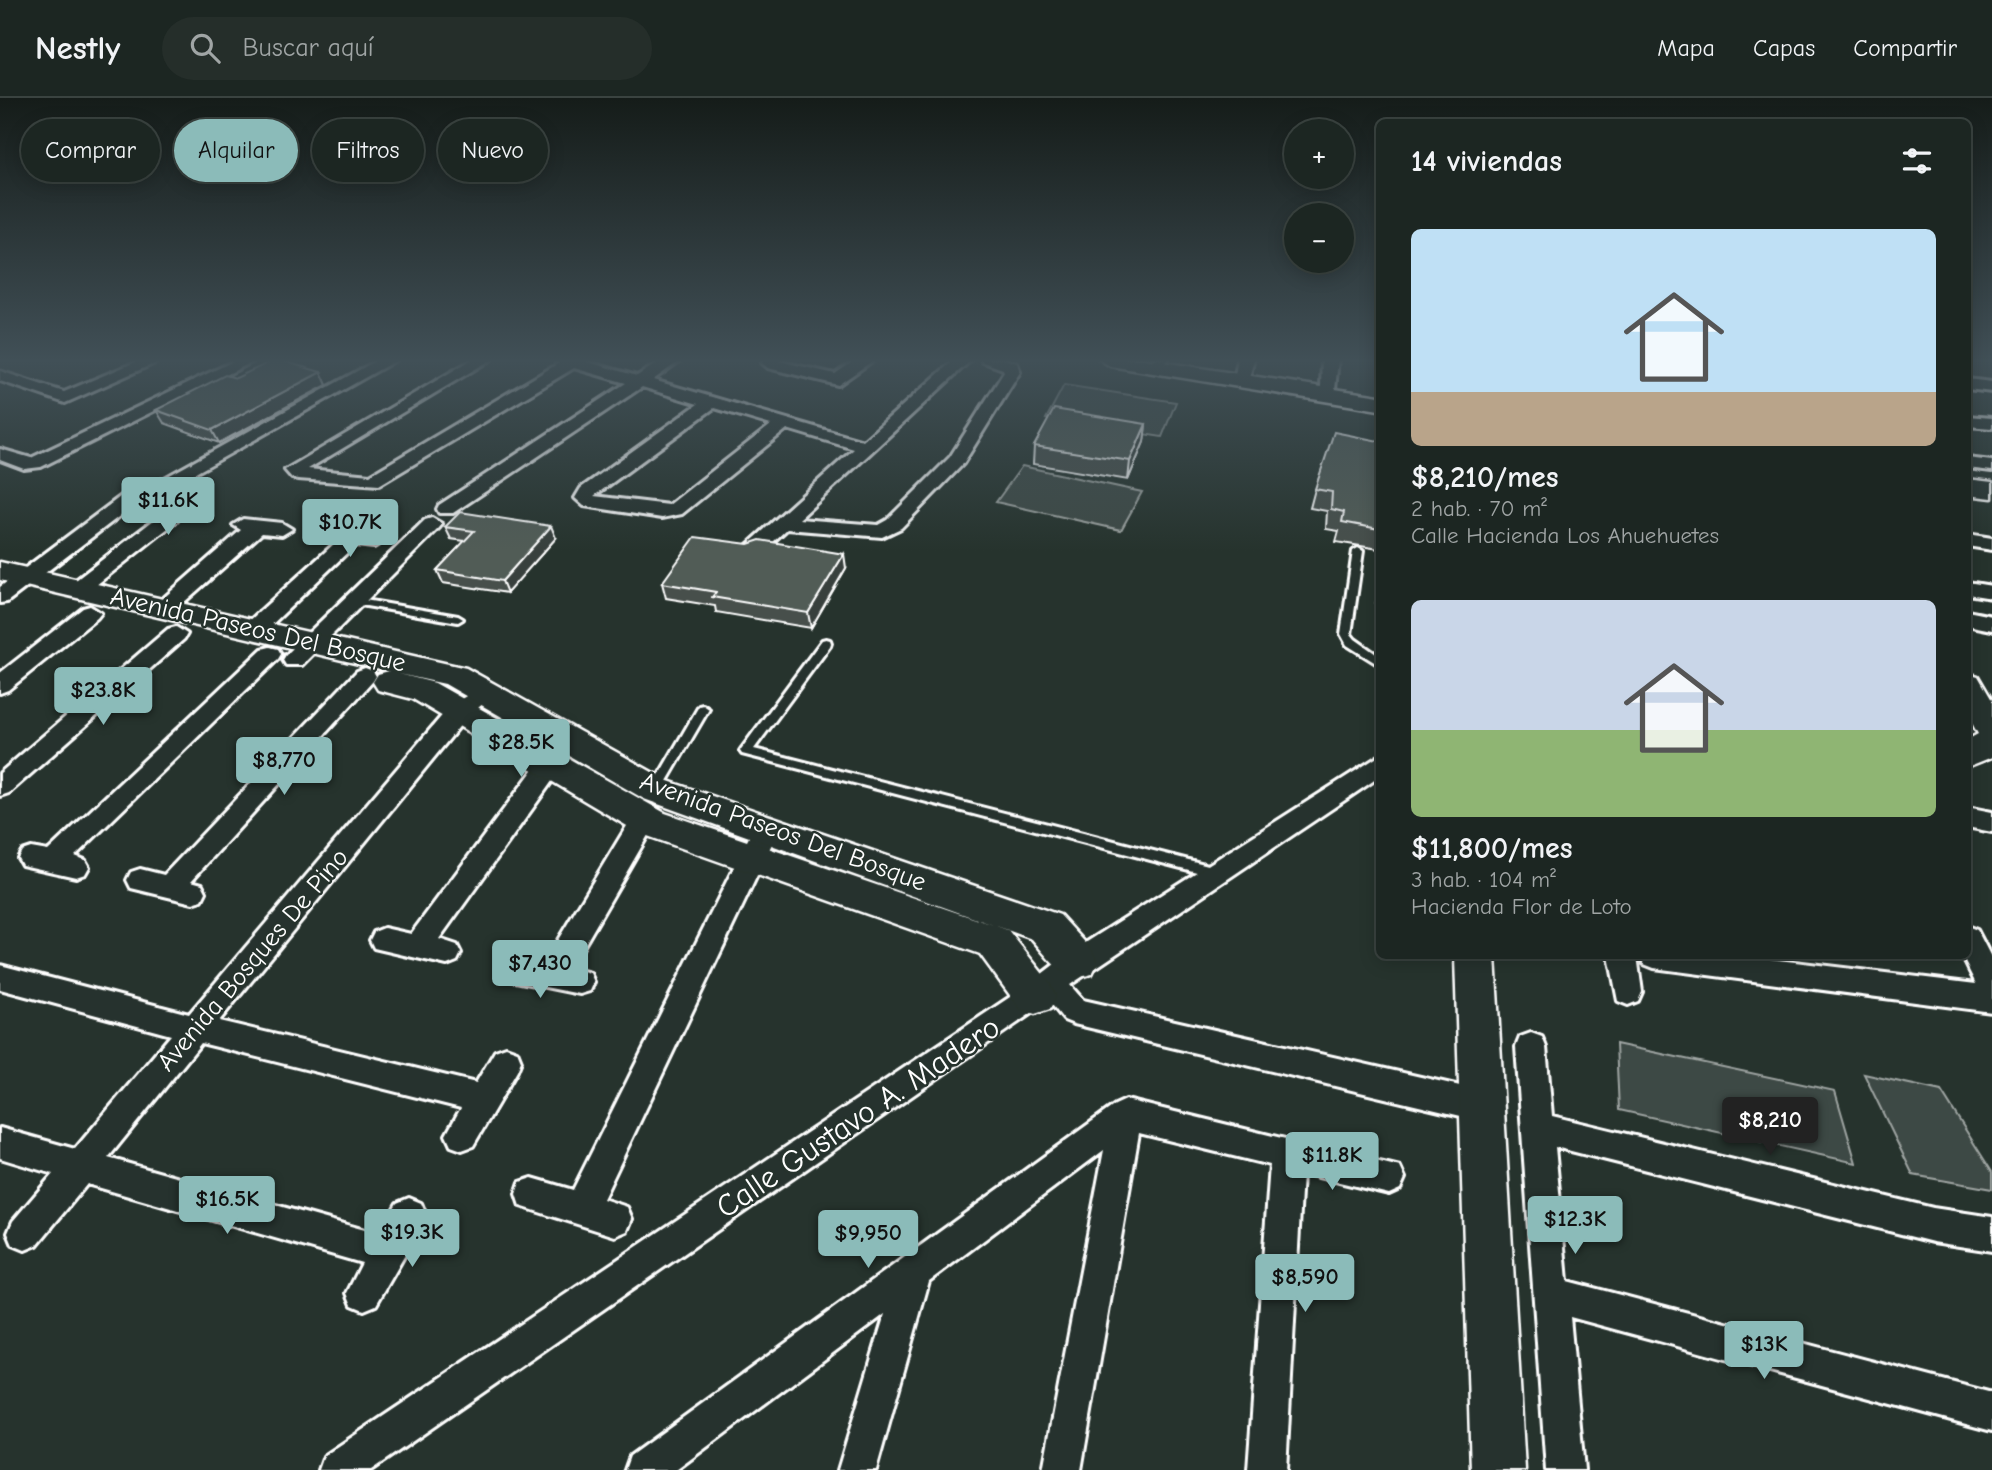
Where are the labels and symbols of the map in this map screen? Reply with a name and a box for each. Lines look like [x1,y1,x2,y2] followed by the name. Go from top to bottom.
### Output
[111,478,225,537] pin: $11.6K
[293,500,407,559] pin: $10.7K
[107,581,409,679] street label: Avenida Paseos Del Bosque
[46,668,160,727] pin: $23.8K
[464,720,578,779] pin: $28.5K
[227,738,341,797] pin: $8,770
[636,766,930,898] street label: Avenida Paseos Del Bosque
[151,843,355,1077] street label: Avenida Bosques De Pino
[483,940,597,1000] pin: $7,430
[709,1008,1007,1226] street label: Calle Gustavo A. Madero
[1713,1098,1827,1157] pin: $8,210
[1275,1132,1389,1192] pin: $11.8K
[170,1176,284,1236] pin: $16.5K
[1518,1196,1632,1256] pin: $12.3K
[355,1210,469,1269] pin: $19.3K
[811,1210,925,1270] pin: $9,950
[1248,1254,1362,1314] pin: $8,590
[1723,1322,1805,1381] pin: $13K

